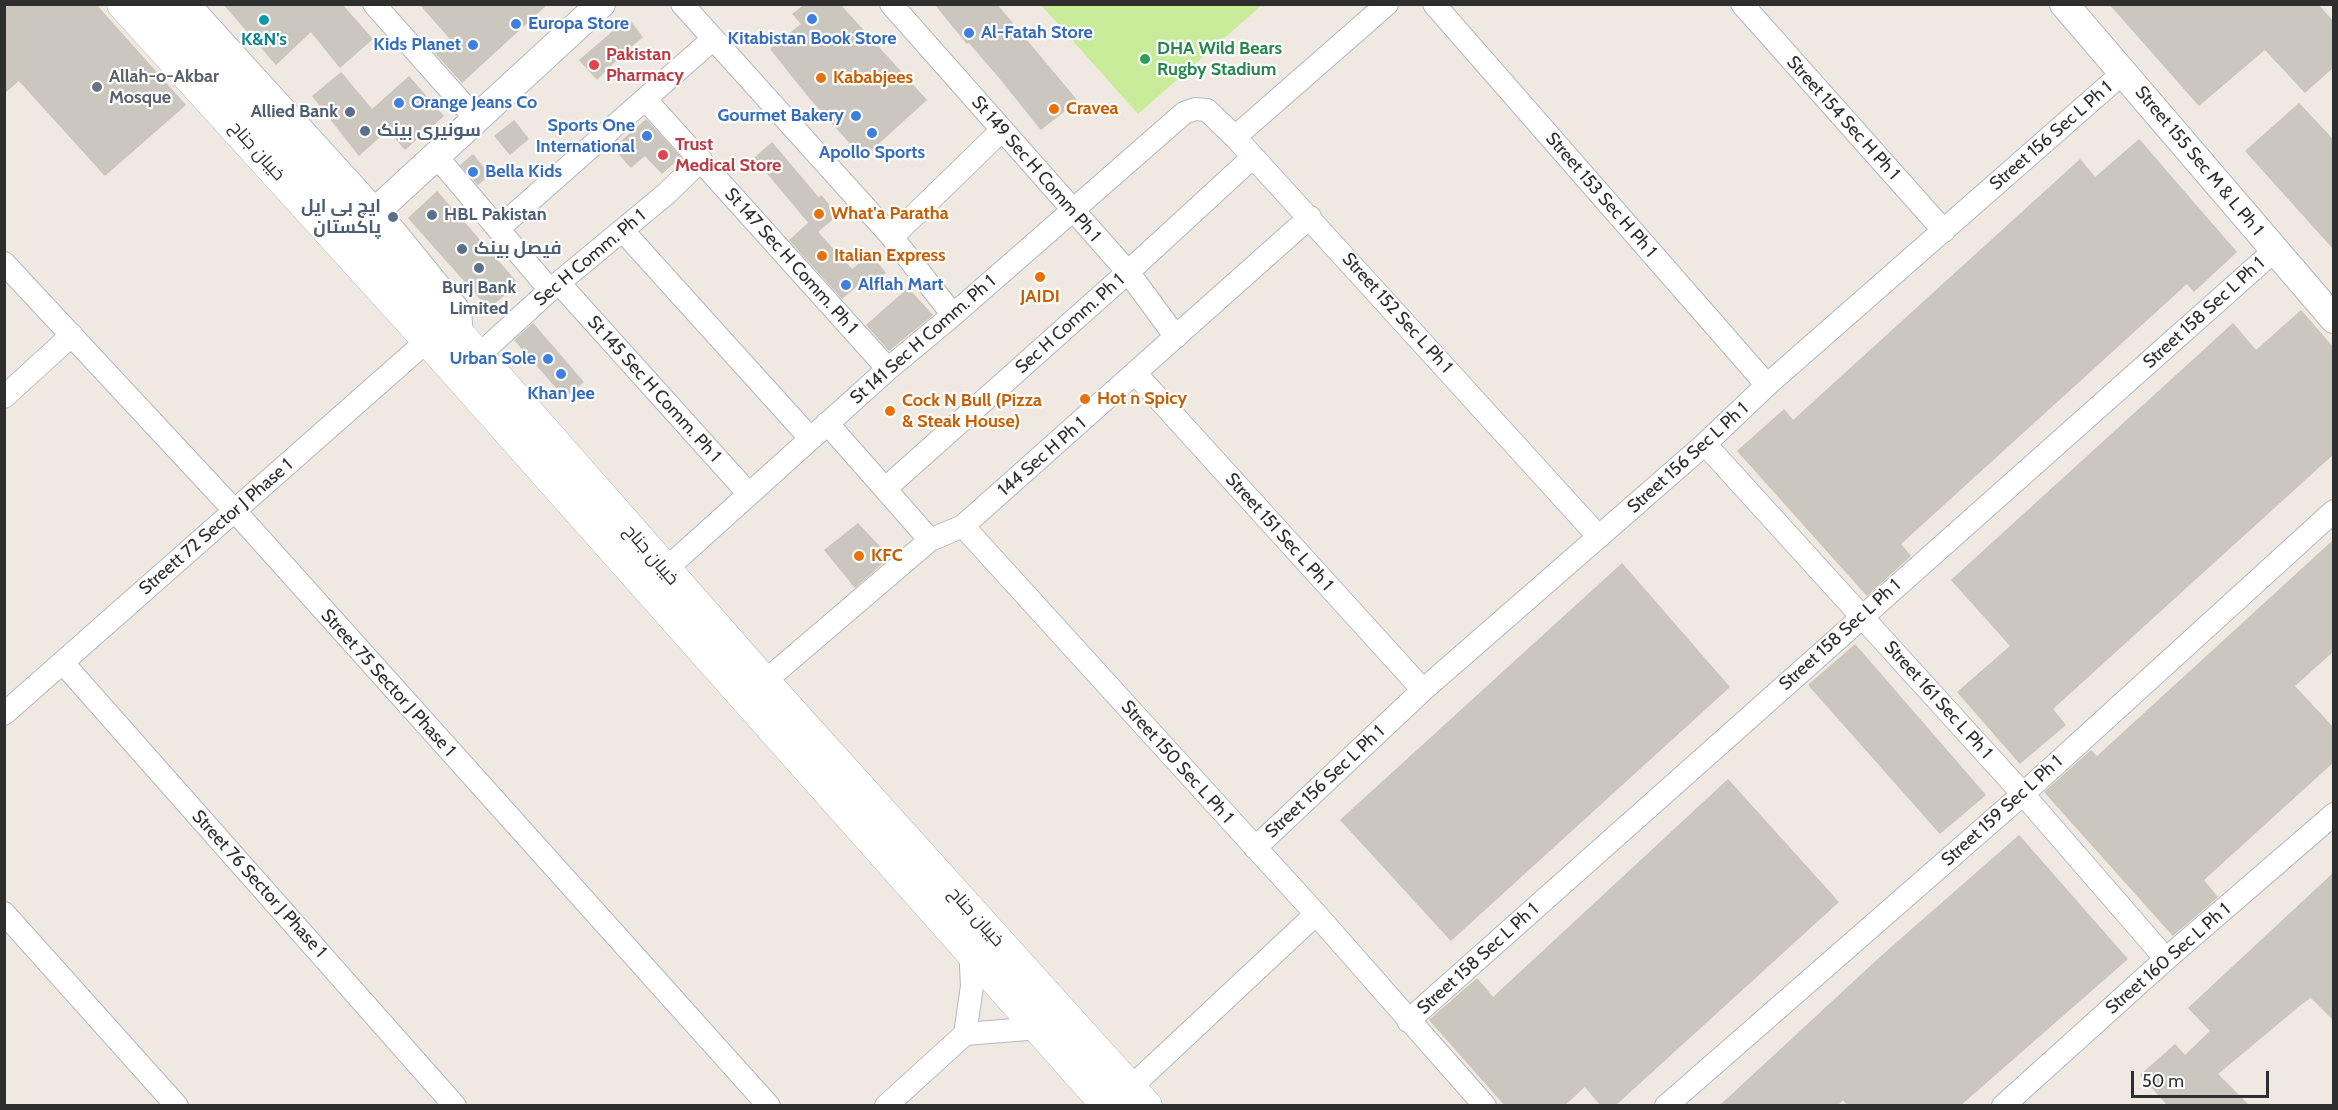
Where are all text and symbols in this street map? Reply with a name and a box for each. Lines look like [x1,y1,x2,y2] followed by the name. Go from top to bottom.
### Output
[805,12,819,26] marker: Kitabistan Book Store
[257,13,271,27] marker: K&N's
[528,13,629,35] place label: Europa Store
[509,17,523,31] marker: Europa Store
[981,22,1093,44] place label: Al-Fatah Store
[962,26,976,40] marker: Al-Fatah Store
[728,28,896,50] place label: Kitabistan Book Store
[241,29,287,51] place label: K&N's
[373,34,461,56] place label: Kids Planet
[466,38,480,52] marker: Kids Planet
[1157,38,1282,80] place label: DHA Wild Bears Rugby Stadium
[606,44,684,86] place label: Pakistan Pharmacy
[1138,52,1152,66] marker: DHA Wild Bears Rugby Stadium
[1782,52,1904,184] street label: Street 154 Sec H Ph 1
[587,58,601,72] marker: Pakistan Pharmacy
[109,66,219,109] place label: Allah-o-Akbar Mosque
[833,67,913,89] place label: Kababjees
[814,71,828,85] marker: Kababjees
[1985,77,2117,195] street label: Street 156 Sec L Ph 1
[90,80,104,94] marker: Allah-o-Akbar Mosque
[2130,82,2268,240] street label: Street 155 Sec M & L Ph 1
[411,92,537,114] place label: Orange Jeans Co
[967,92,1105,246] street label: St 149 Sec H Comm Ph 1
[392,96,406,110] marker: Orange Jeans Co
[1066,98,1118,120] place label: Cravea
[251,101,338,123] place label: Allied Bank
[1047,102,1061,116] marker: Cravea
[343,105,357,119] marker: Allied Bank
[717,105,844,127] place label: Gourmet Bakery
[849,109,863,123] marker: Gourmet Bakery
[536,115,635,158] place label: Sports One International
[225,117,289,185] street label: خیبان جناح
[377,120,481,142] place label: سونیری بینک
[358,124,372,138] marker: سونیری بینک
[865,126,879,140] marker: Apollo Sports
[1541,128,1661,262] street label: Street 153 Sec H Ph 1
[640,129,654,143] marker: Sports One International
[675,134,781,176] place label: Trust Medical Store
[819,142,925,164] place label: Apollo Sports
[656,148,670,162] marker: Trust Medical Store
[485,161,562,183] place label: Bella Kids
[466,165,480,179] marker: Bella Kids
[720,184,862,338] street label: St 147 Sec H Comm. Ph 1
[301,196,381,238] place label: ایچ بی ایل پاکستان
[831,203,949,225] place label: What'a Paratha
[444,204,547,226] place label: HBL Pakistan
[530,205,650,311] street label: Sec H Comm. Ph 1
[812,207,826,221] marker: What'a Paratha
[425,208,439,222] marker: HBL Pakistan
[386,210,400,224] marker: ایچ بی ایل پاکستان
[474,238,562,260] place label: فیصل بینک
[455,242,469,256] marker: فیصل بینک
[834,245,946,267] place label: Italian Express
[1337,248,1457,378] street label: Street 152 Sec L Ph 1
[815,249,829,263] marker: Italian Express
[2139,253,2269,373] street label: Street 158 Sec L Ph 1
[472,261,486,275] marker: Burj Bank Limited
[1011,270,1129,378] street label: Sec H Comm. Ph 1
[1033,270,1047,284] marker: JAIDI
[846,271,1000,409] street label: St 141 Sec H Comm. Ph 1
[858,274,944,296] place label: Alflah Mart
[442,277,516,320] place label: Burj Bank Limited
[839,278,853,292] marker: Alflah Mart
[1020,286,1060,308] place label: JAIDI
[583,312,725,466] street label: St 145 Sec H Comm. Ph 1
[450,348,536,370] place label: Urban Sole
[541,352,555,366] marker: Urban Sole
[554,367,568,381] marker: Khan Jee
[527,383,595,405] place label: Khan Jee
[1097,388,1187,410] place label: Hot n Spicy
[902,390,1042,432] place label: Cock N Bull (Pizza & Steak House)
[1078,392,1092,406] marker: Hot n Spicy
[1623,398,1753,518] street label: Street 156 Sec L Ph 1
[883,404,897,418] marker: Cock N Bull (Pizza & Steak House)
[994,413,1090,501] street label: 144 Sec H Ph 1
[135,454,297,600] street label: Streett 72 Sector J Phase 1
[1221,469,1337,595] street label: Street 151 Sec L Ph 1
[619,520,683,590] street label: خیبان جناح
[871,545,903,567] place label: KFC
[852,549,866,563] marker: KFC
[1775,575,1905,695] street label: Street 158 Sec L Ph 1
[316,605,460,761] street label: Street 75 Sector J Phase 1
[1879,637,1997,763] street label: Street 161 Sec L Ph 1
[1116,696,1238,828] street label: Street 150 Sec L Ph 1
[1261,721,1389,843] street label: Street 156 Sec L Ph 1
[1937,751,2067,871] street label: Street 159 Sec L Ph 1
[187,806,331,962] street label: Street 76 Sector J Phase 1
[944,883,1008,951] street label: خیبان جناح
[1413,899,1543,1019] street label: Street 158 Sec L Ph 1
[2101,899,2235,1019] street label: Street 160 Sec L Ph 1
[2134,1059,2272,1097] scale bar
[2142,1070,2184,1092] text: 50 m

